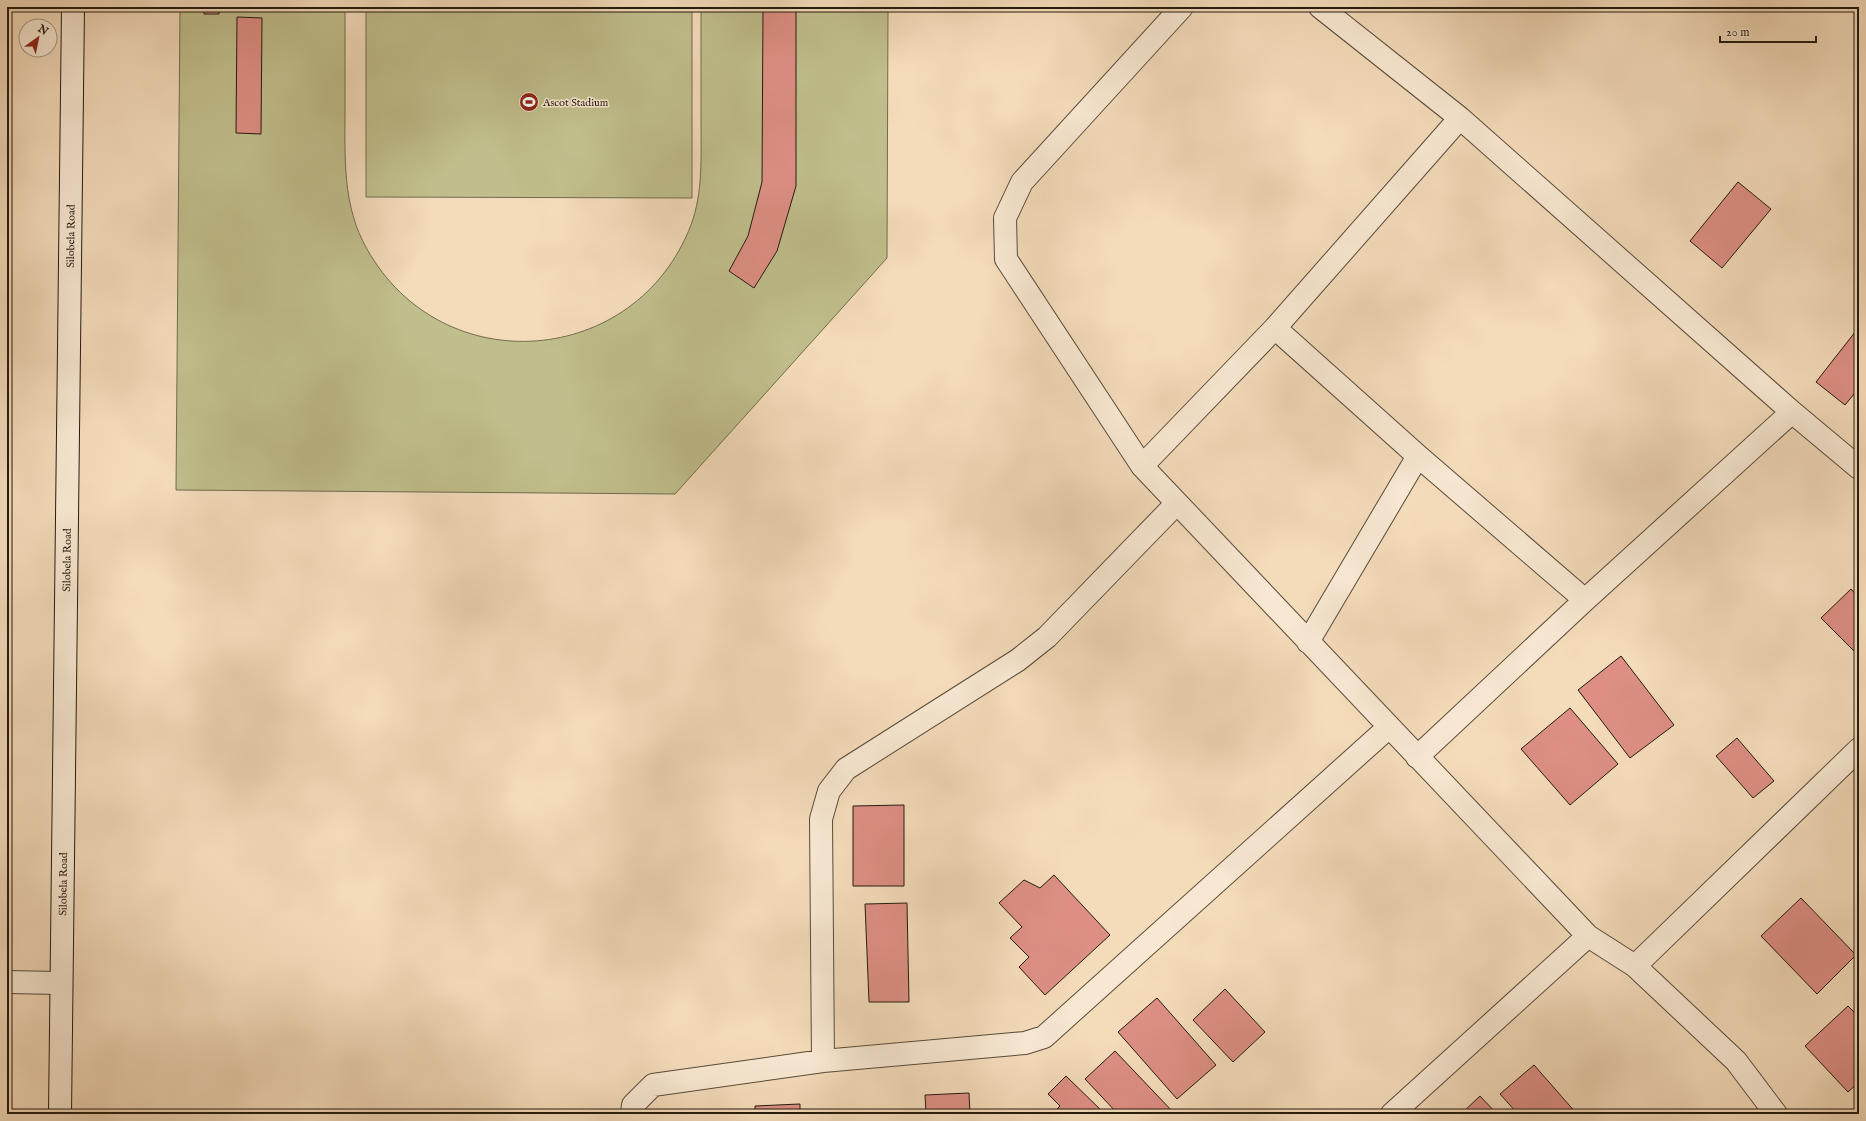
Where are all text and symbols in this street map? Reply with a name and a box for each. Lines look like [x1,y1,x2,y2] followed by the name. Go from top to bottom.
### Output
[18,18,58,58] north arrow
[1720,18,1816,44] scale bar
[34,21,51,39] text: N
[1726,25,1749,40] text: 20 m
[518,91,540,113] sports icon: Ascot Stadium
[542,96,609,110] place label: Ascot Stadium
[64,204,79,268] street label: Silobela Road
[60,528,75,592] street label: Silobela Road
[56,852,71,916] street label: Silobela Road

